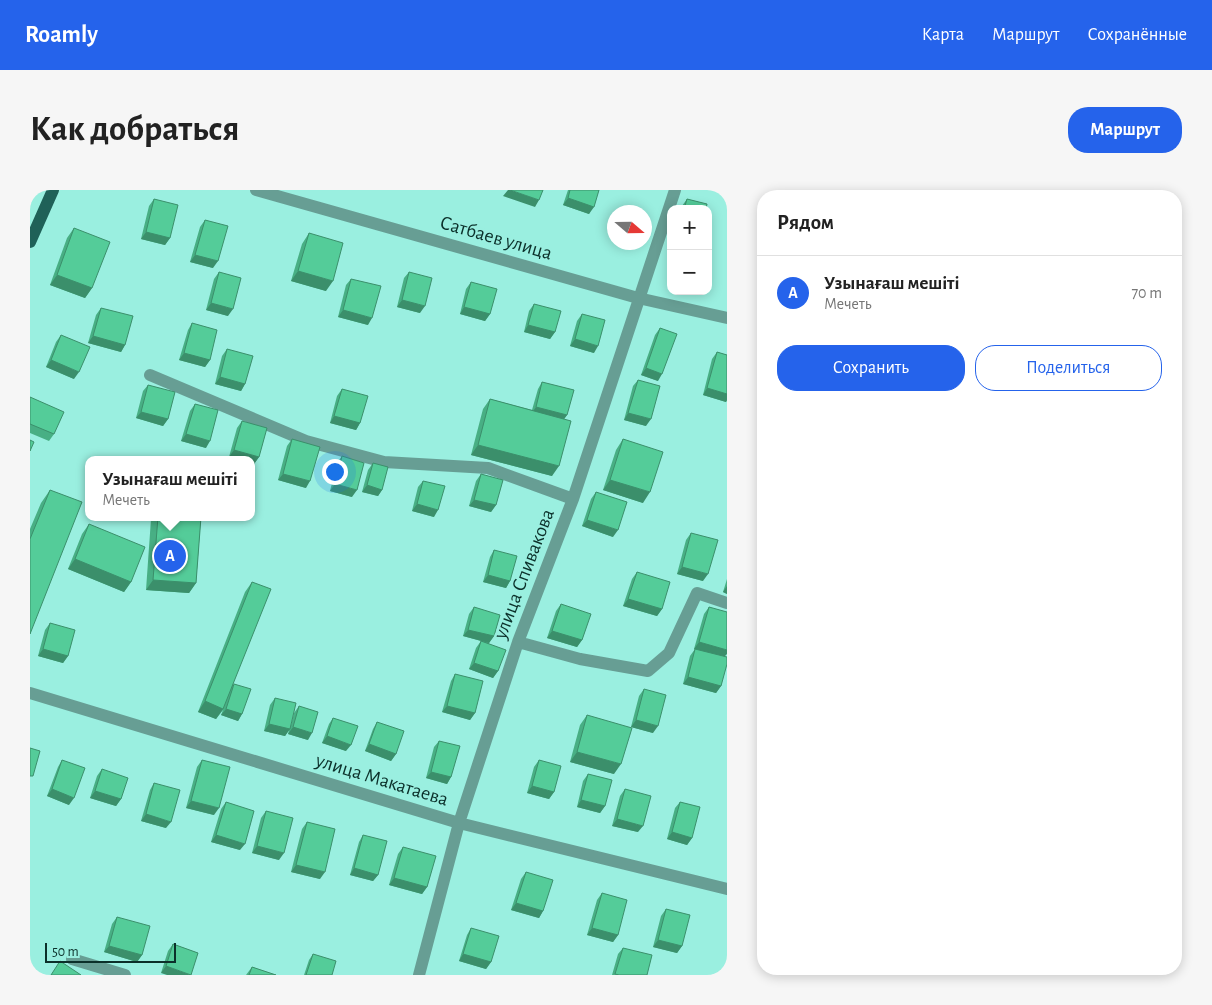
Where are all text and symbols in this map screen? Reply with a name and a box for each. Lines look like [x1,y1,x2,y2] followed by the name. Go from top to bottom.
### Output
[25,23,98,47] text: Roamly
[922,26,964,44] text: Карта
[992,26,1060,44] text: Маршрут
[1088,26,1187,44] text: Сохранённые
[1068,107,1182,153] button: Маршрут
[30,112,239,147] text: Как добраться
[607,205,652,250] north arrow
[667,205,712,295] map controls
[667,205,712,250] button: +
[438,212,554,264] street label: Сатбаев улица
[777,212,834,233] text: Рядом
[667,250,712,295] button: −
[824,274,960,293] text: Узынағаш мешіті
[788,285,798,301] text: A
[1131,285,1162,301] text: 70 m
[824,296,871,312] text: Мечеть
[777,345,965,391] button: Сохранить
[975,345,1162,391] button: Поделиться
[85,456,255,521] popup
[322,459,348,485] your location
[102,470,238,489] text: Узынағаш мешіті
[102,492,150,508] text: Мечеть
[490,506,558,643] street label: улица Спивакова
[154,537,186,575] pin: A
[312,750,451,810] street label: улица Макатаева
[45,940,176,963] scale bar
[52,945,79,959] text: 50 m

